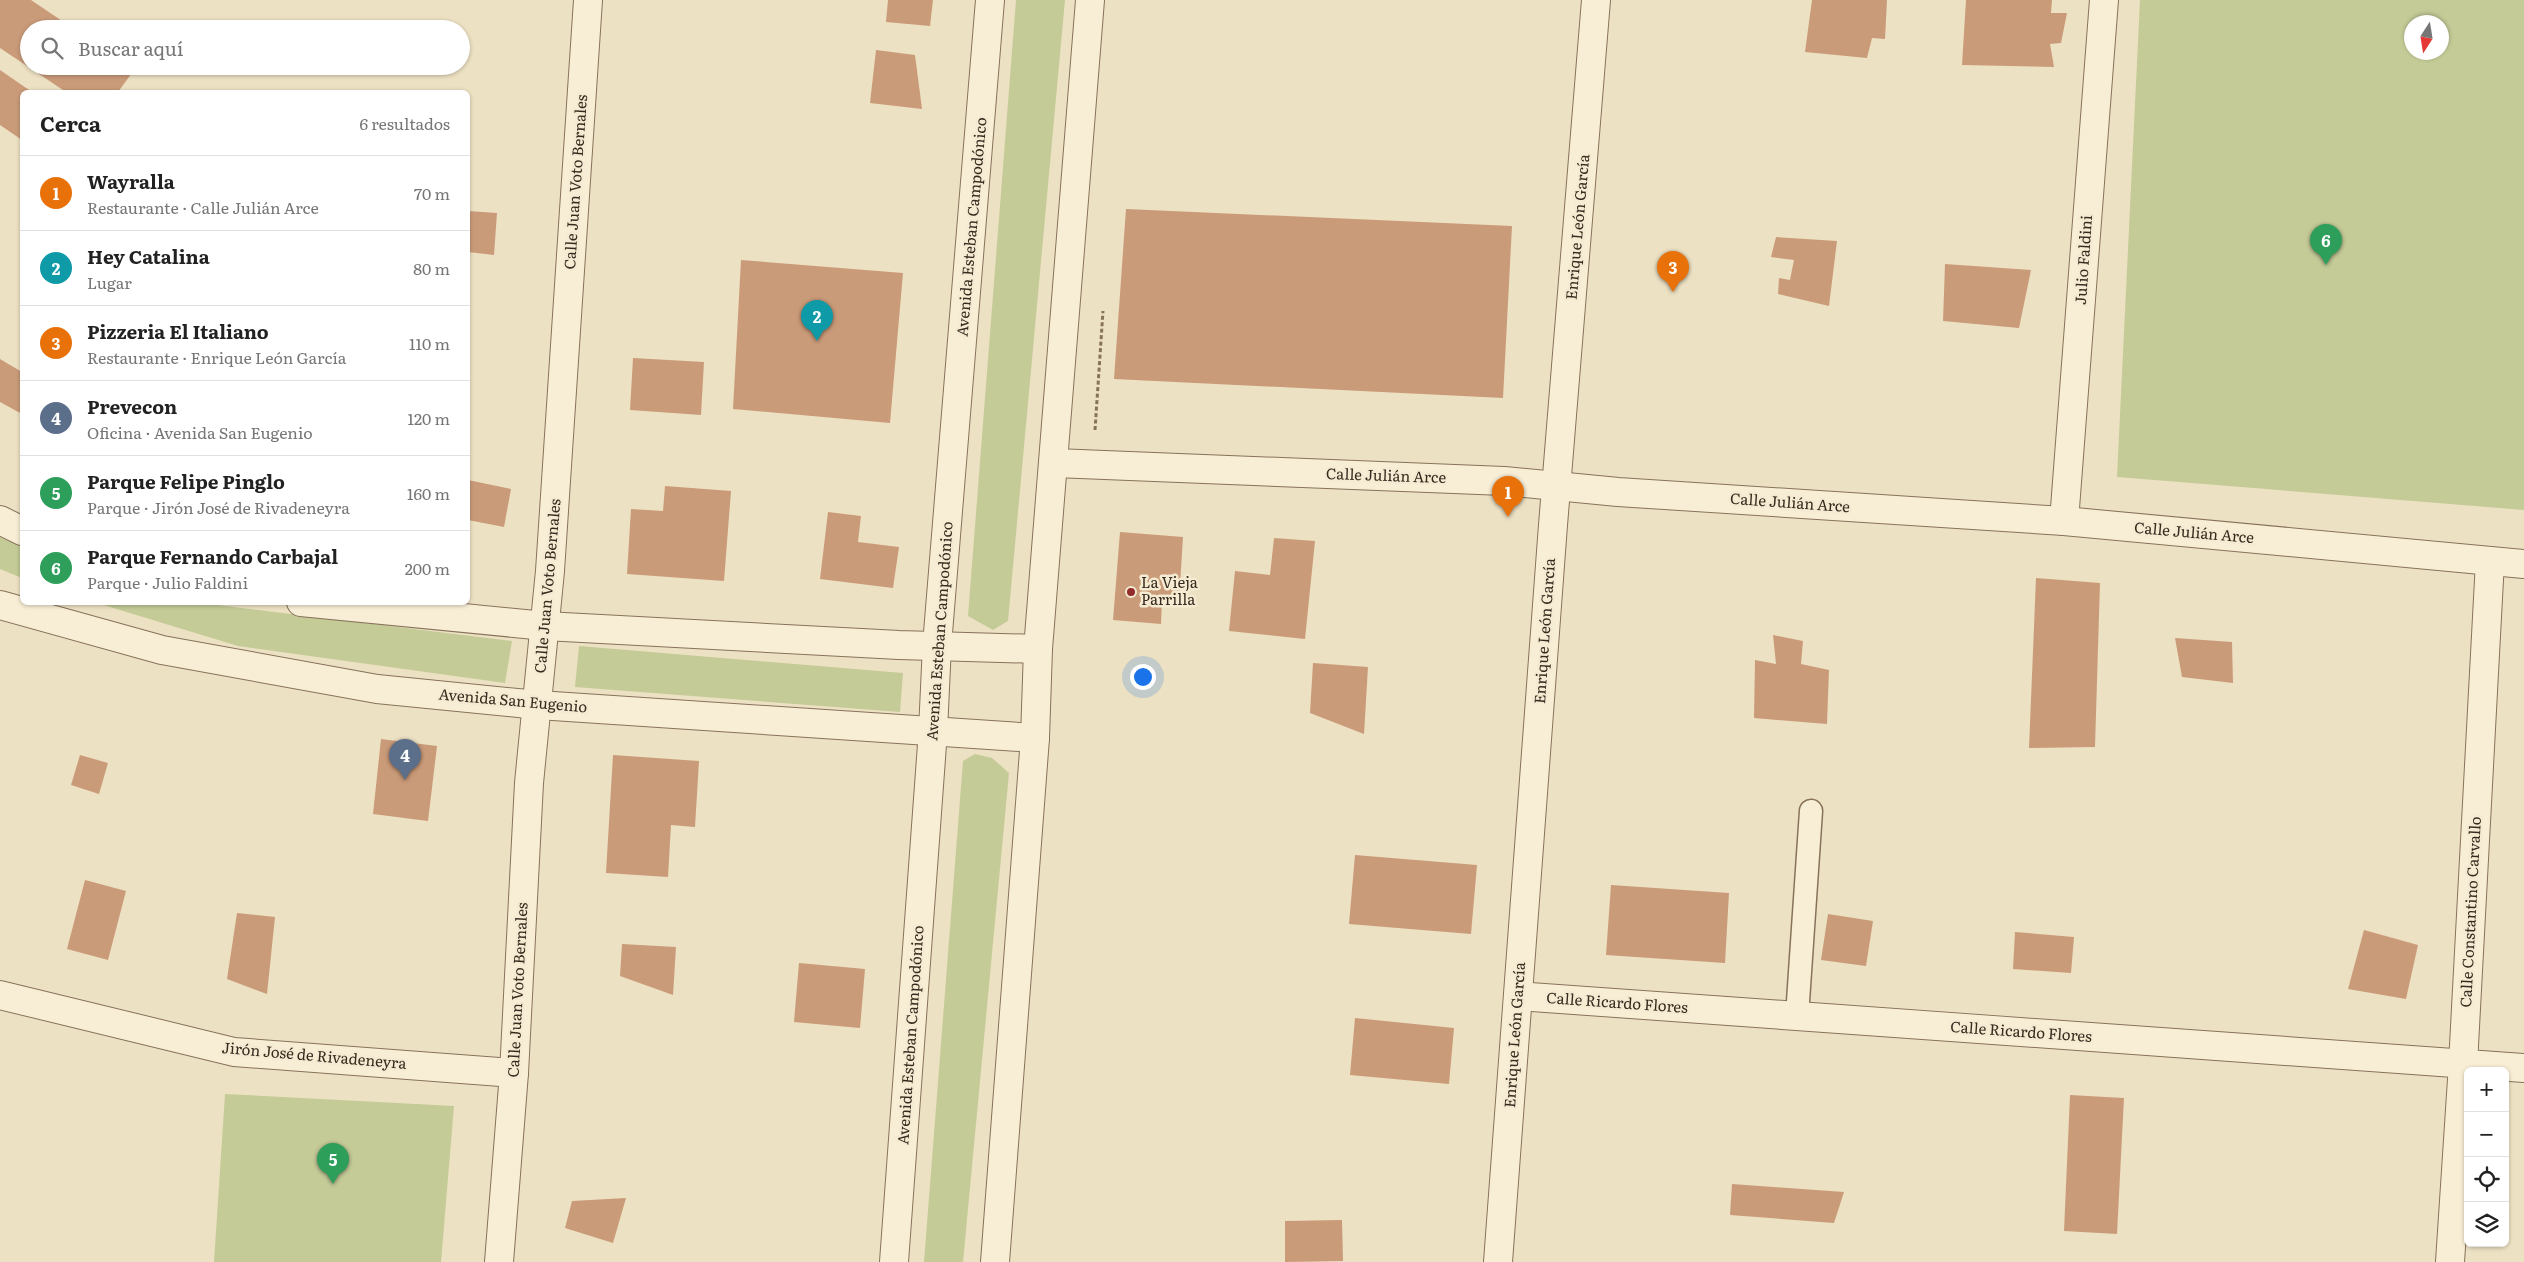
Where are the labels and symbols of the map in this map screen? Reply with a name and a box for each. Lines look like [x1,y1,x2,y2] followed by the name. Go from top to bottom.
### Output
[2404,15,2449,60] north arrow
[557,94,592,270] street label: Calle Juan Voto Bernales
[949,116,992,337] street label: Avenida Esteban Campodónico
[1559,152,1594,301] street label: Enrique León García
[2068,214,2097,306] street label: Julio Faldini
[2310,224,2342,265] pin: 6
[1657,251,1689,292] pin: 3
[801,300,833,341] pin: 2
[1326,461,1447,488] street label: Calle Julián Arce
[1492,476,1524,517] pin: 1
[1729,486,1851,517] street label: Calle Julián Arce
[527,497,566,674] street label: Calle Juan Voto Bernales
[2133,515,2255,548] street label: Calle Julián Arce
[919,520,958,741] street label: Avenida Esteban Campodónico
[1527,556,1560,705] street label: Enrique León García
[1141,570,1199,610] place label: La Vieja Parrilla
[1125,586,1137,598] marker: La Vieja Parrilla
[1130,664,1156,690] your location
[438,682,589,717] street label: Avenida San Eugenio
[389,739,421,780] pin: 4
[2453,816,2486,1008] street label: Calle Constantino Carvallo
[500,902,533,1078] street label: Calle Juan Voto Bernales
[890,924,929,1145] street label: Avenida Esteban Campodónico
[1497,960,1530,1109] street label: Enrique León García
[1546,985,1689,1018] street label: Calle Ricardo Flores
[1950,1014,2093,1047] street label: Calle Ricardo Flores
[221,1035,408,1074] street label: Jirón José de Rivadeneyra
[317,1143,349,1184] pin: 5

